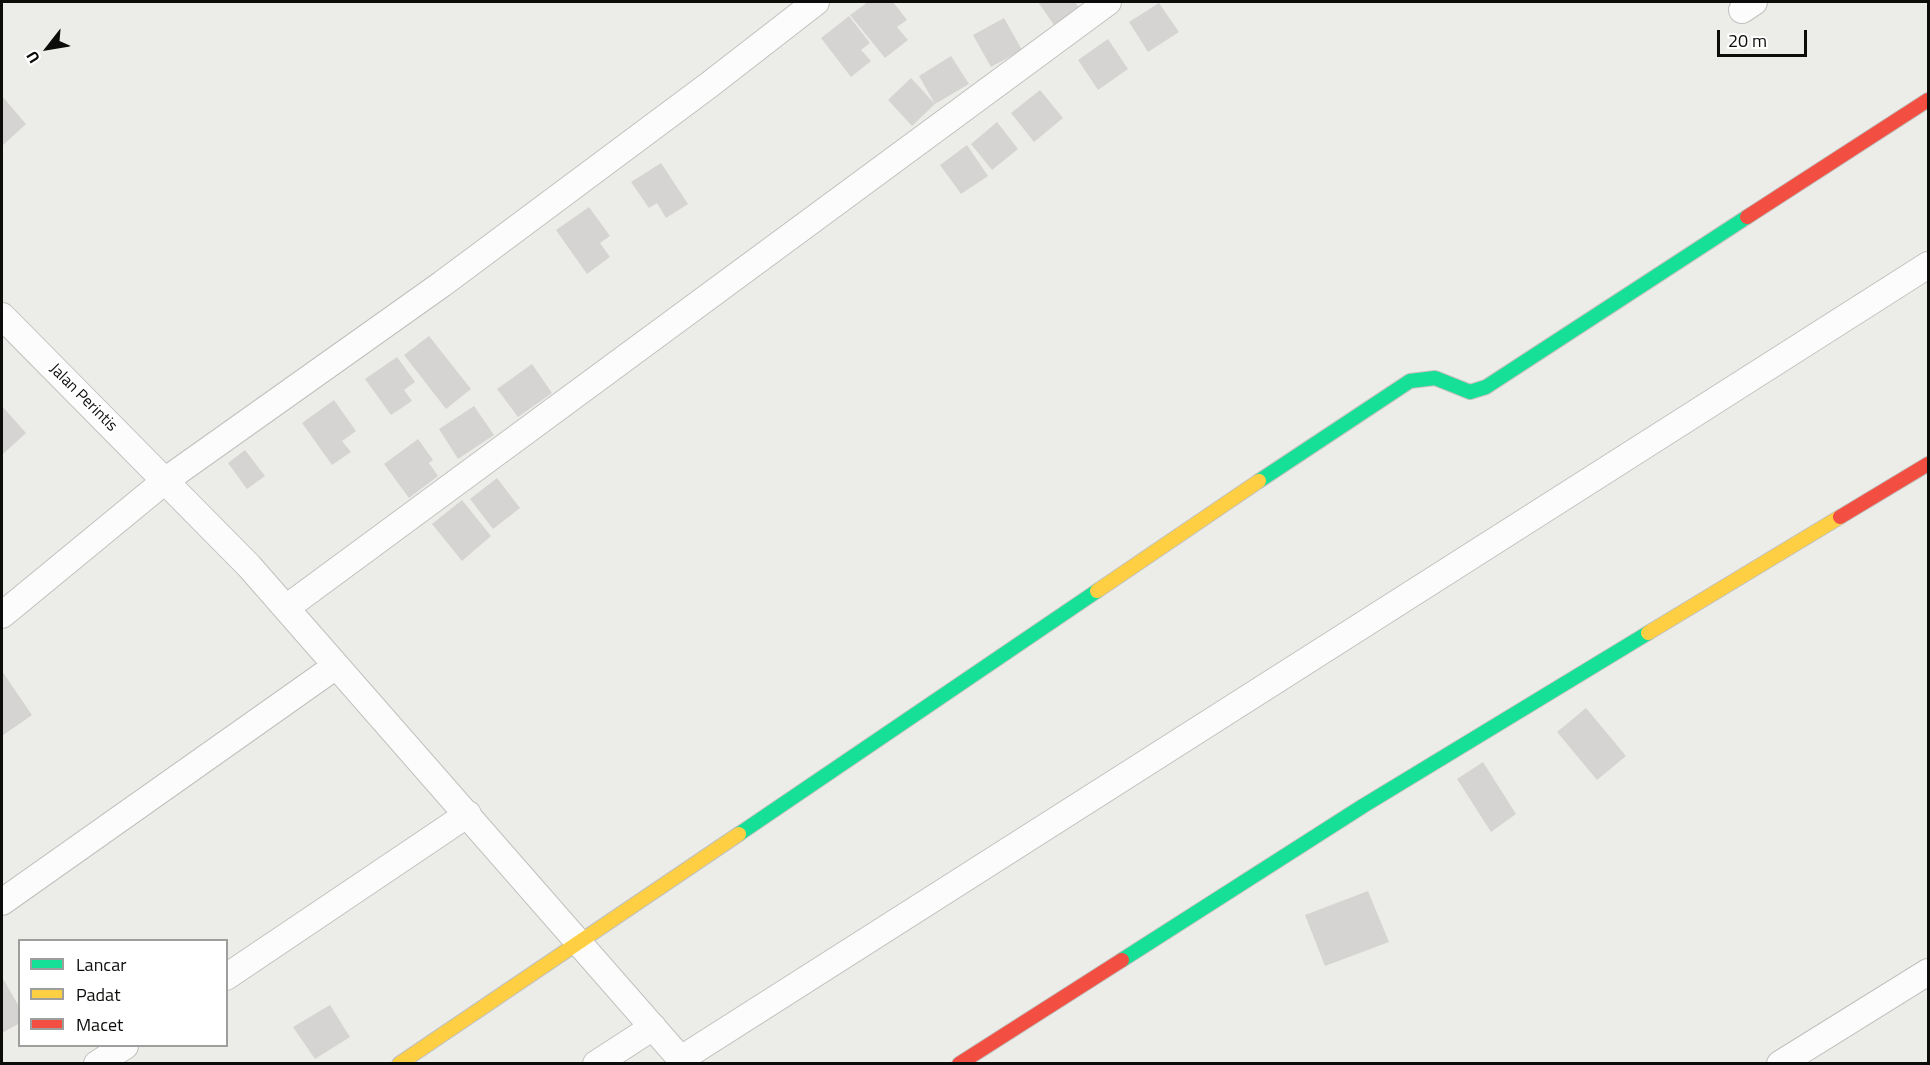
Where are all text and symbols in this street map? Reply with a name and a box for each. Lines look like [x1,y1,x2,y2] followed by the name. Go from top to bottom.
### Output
[18,18,78,78] north arrow
[1720,18,1810,56] scale bar
[1728,27,1767,54] text: 20 m
[20,47,46,68] text: U
[45,360,121,436] street label: Jalan Perintis
[18,939,228,1047] legend
[76,951,126,978] text: Lancar
[76,981,120,1008] text: Padat
[76,1011,123,1038] text: Macet

